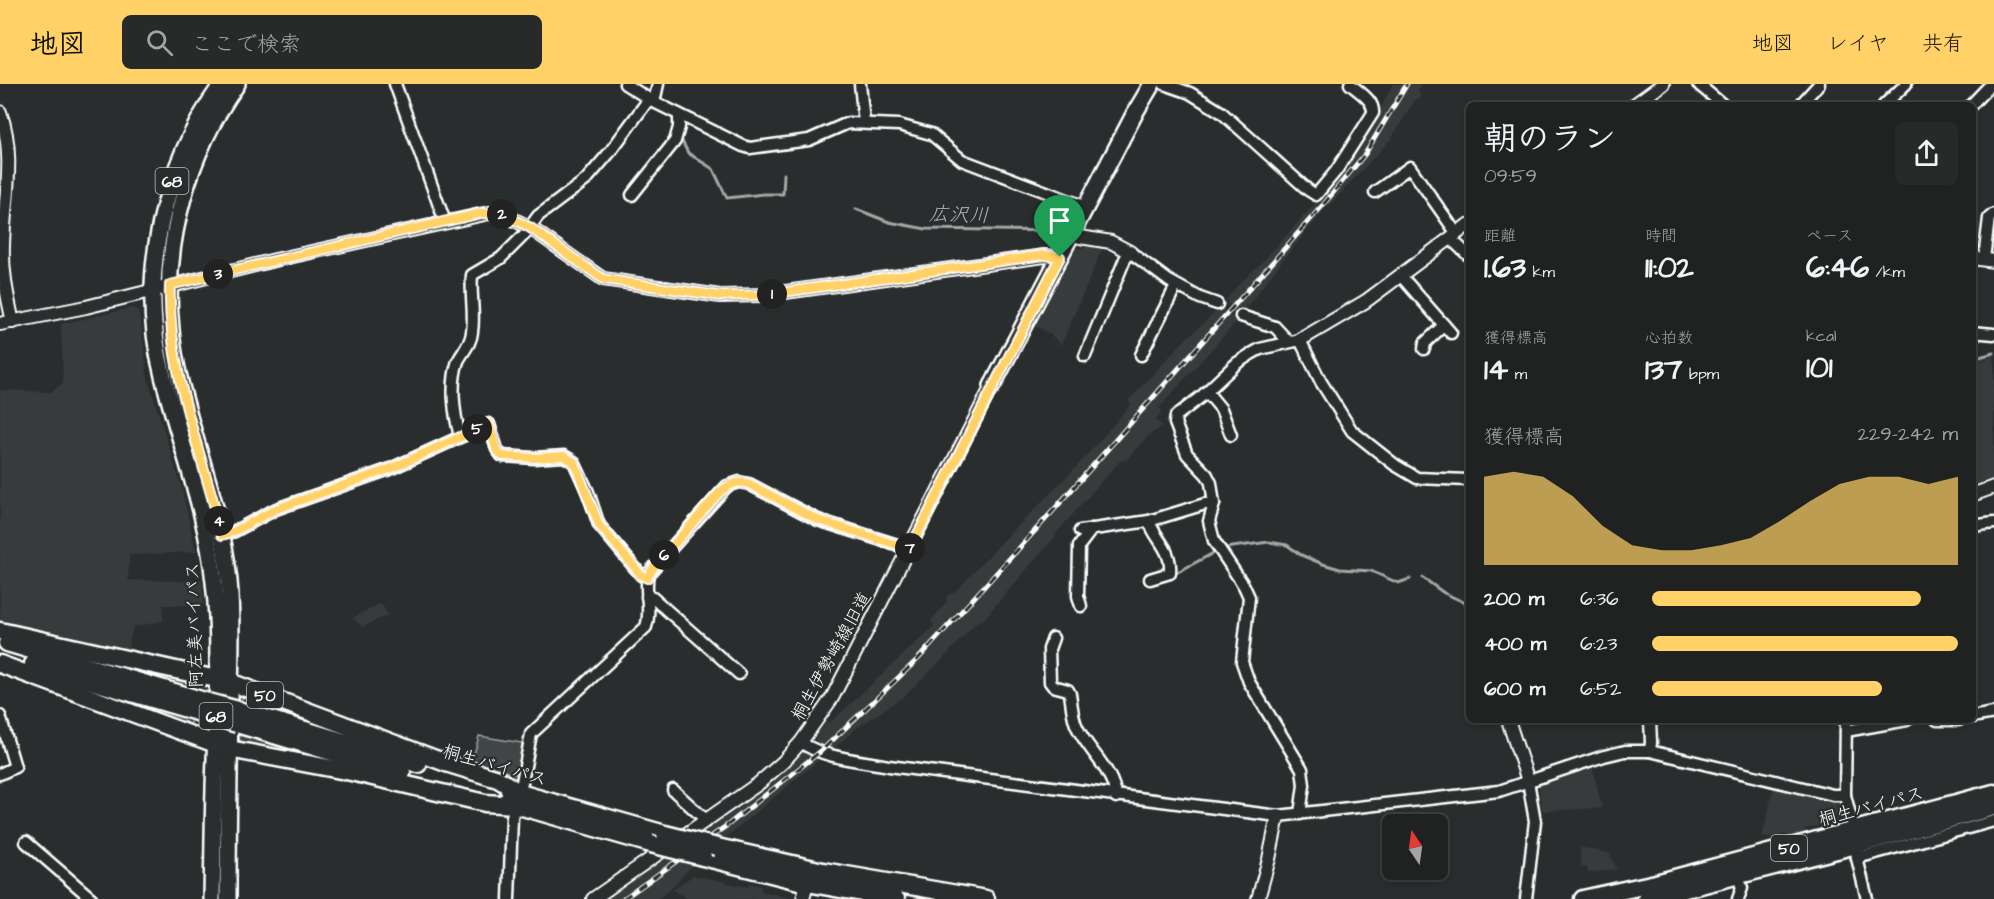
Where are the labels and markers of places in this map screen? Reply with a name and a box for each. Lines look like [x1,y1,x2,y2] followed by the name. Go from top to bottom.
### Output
[1034,195,1085,257] pin
[487,199,517,229] pin: 2
[203,259,233,289] pin: 3
[757,279,787,309] pin: 1
[462,414,492,444] pin: 5
[204,506,234,536] pin: 4
[895,533,925,563] pin: 7
[649,540,679,570] pin: 6

